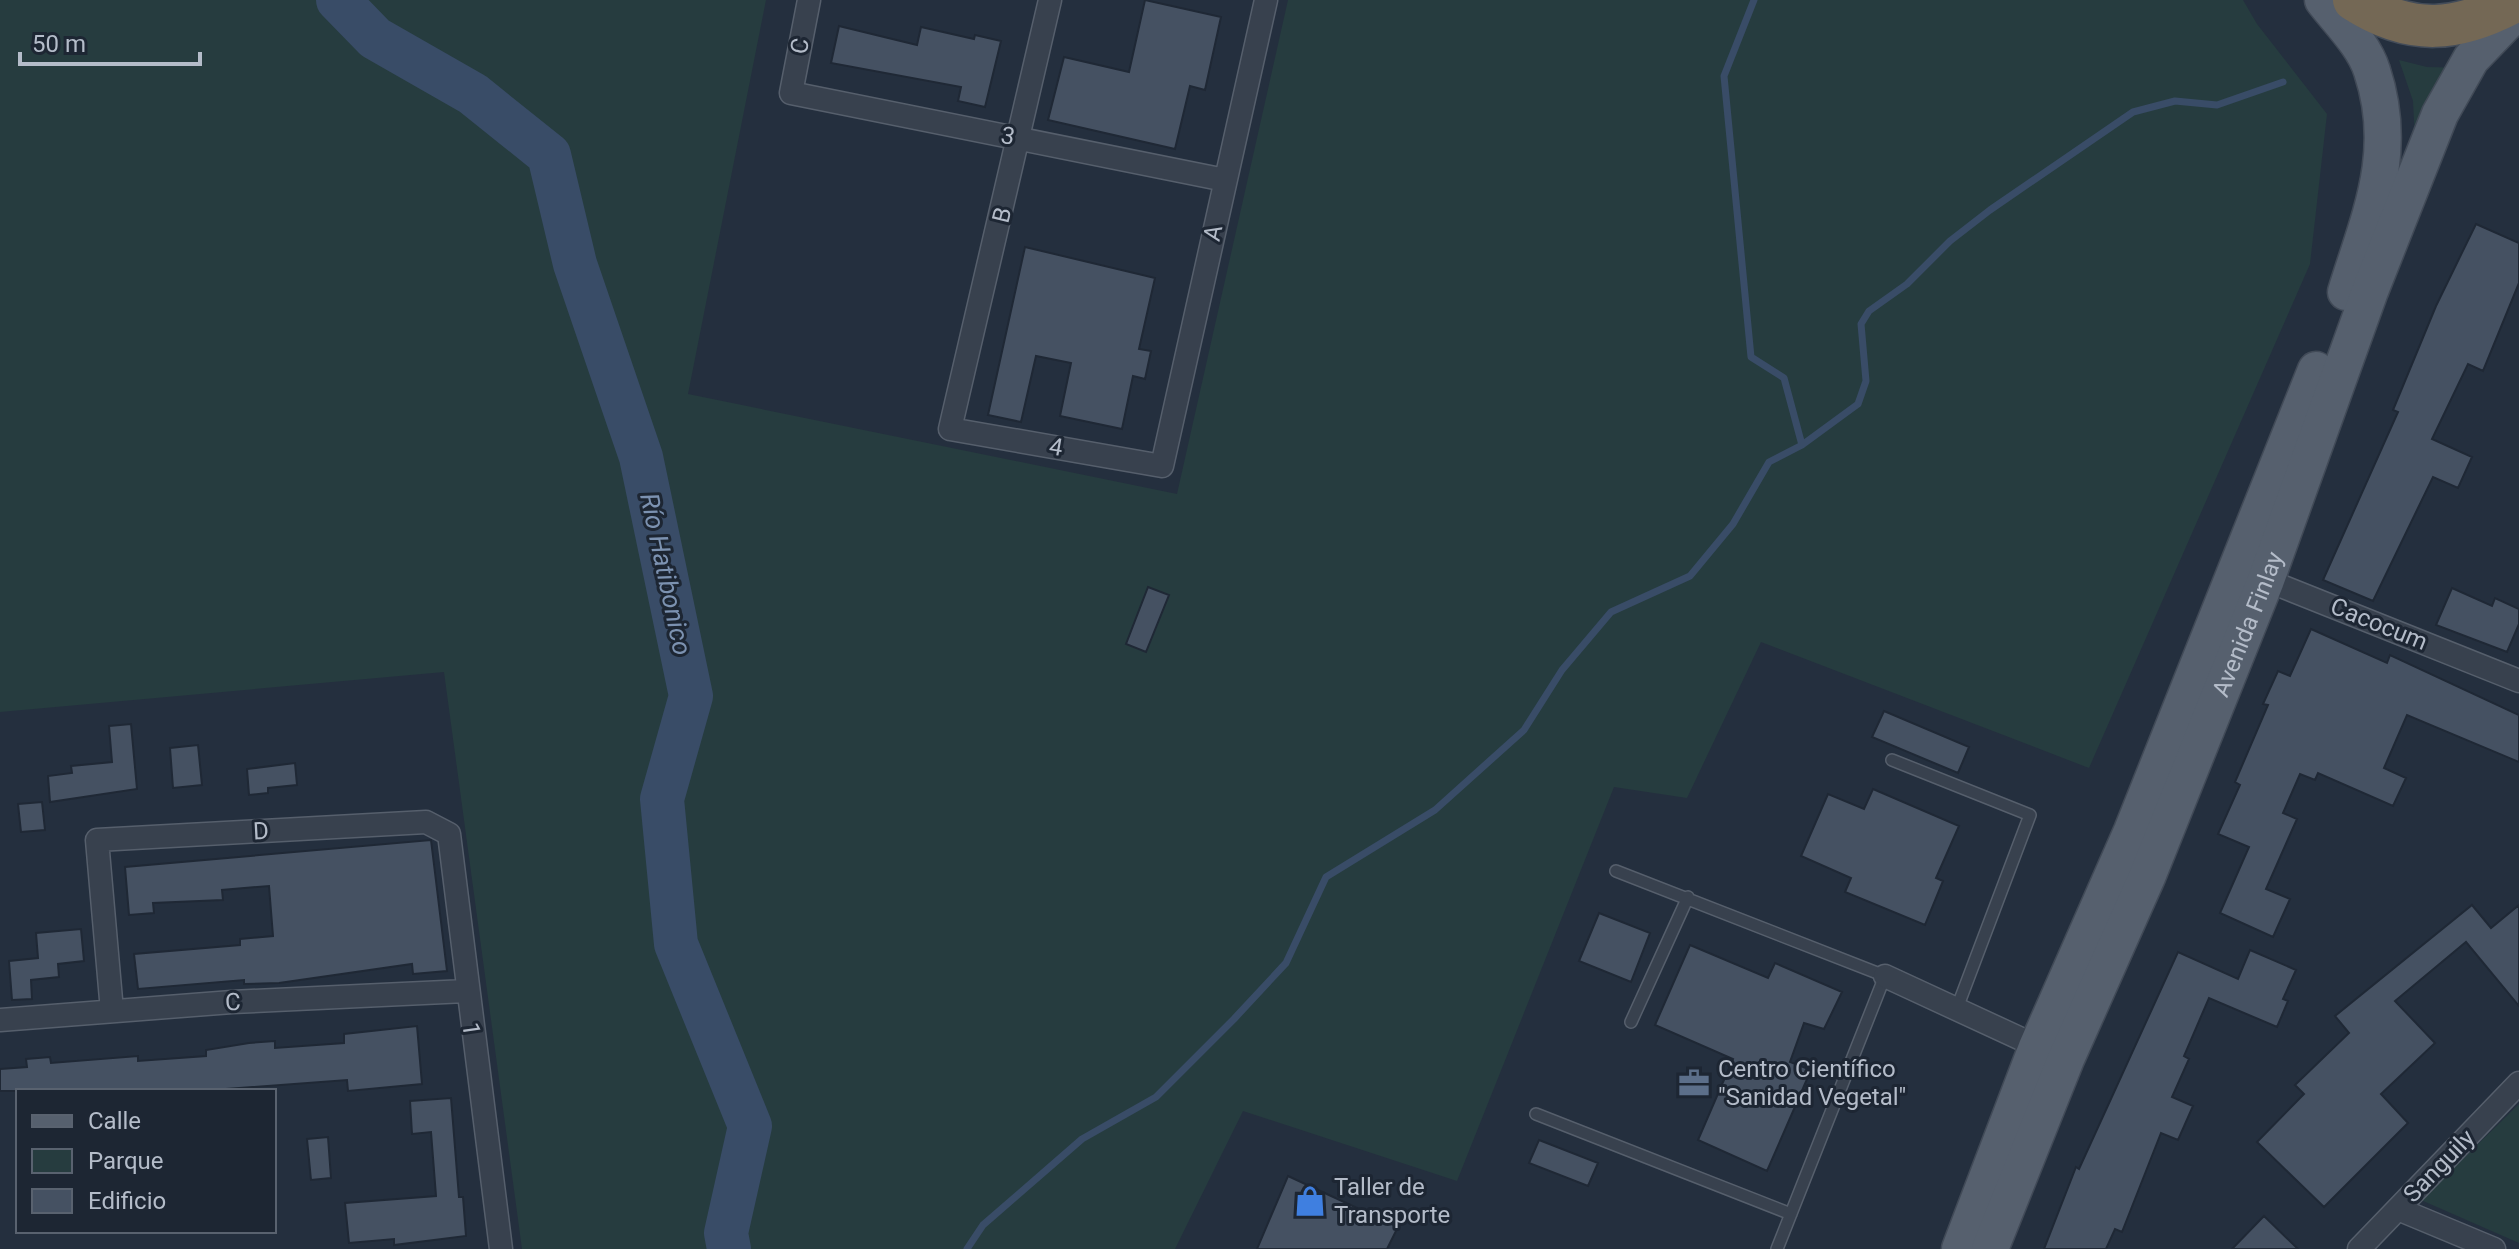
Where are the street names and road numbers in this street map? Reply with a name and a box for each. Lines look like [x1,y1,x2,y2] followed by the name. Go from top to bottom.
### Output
[785,36,815,56] street label: C
[999,121,1017,151] street label: 3
[987,204,1017,226] street label: B
[1198,222,1228,244] street label: A
[1047,432,1065,462] street label: 4
[2207,547,2289,701] street label: Avenida Finlay
[2327,592,2431,656] street label: Cacocum
[252,817,270,845] street label: D
[224,988,242,1016] street label: C
[456,1020,486,1038] street label: 1
[2398,1123,2481,1208] street label: Sanguily

